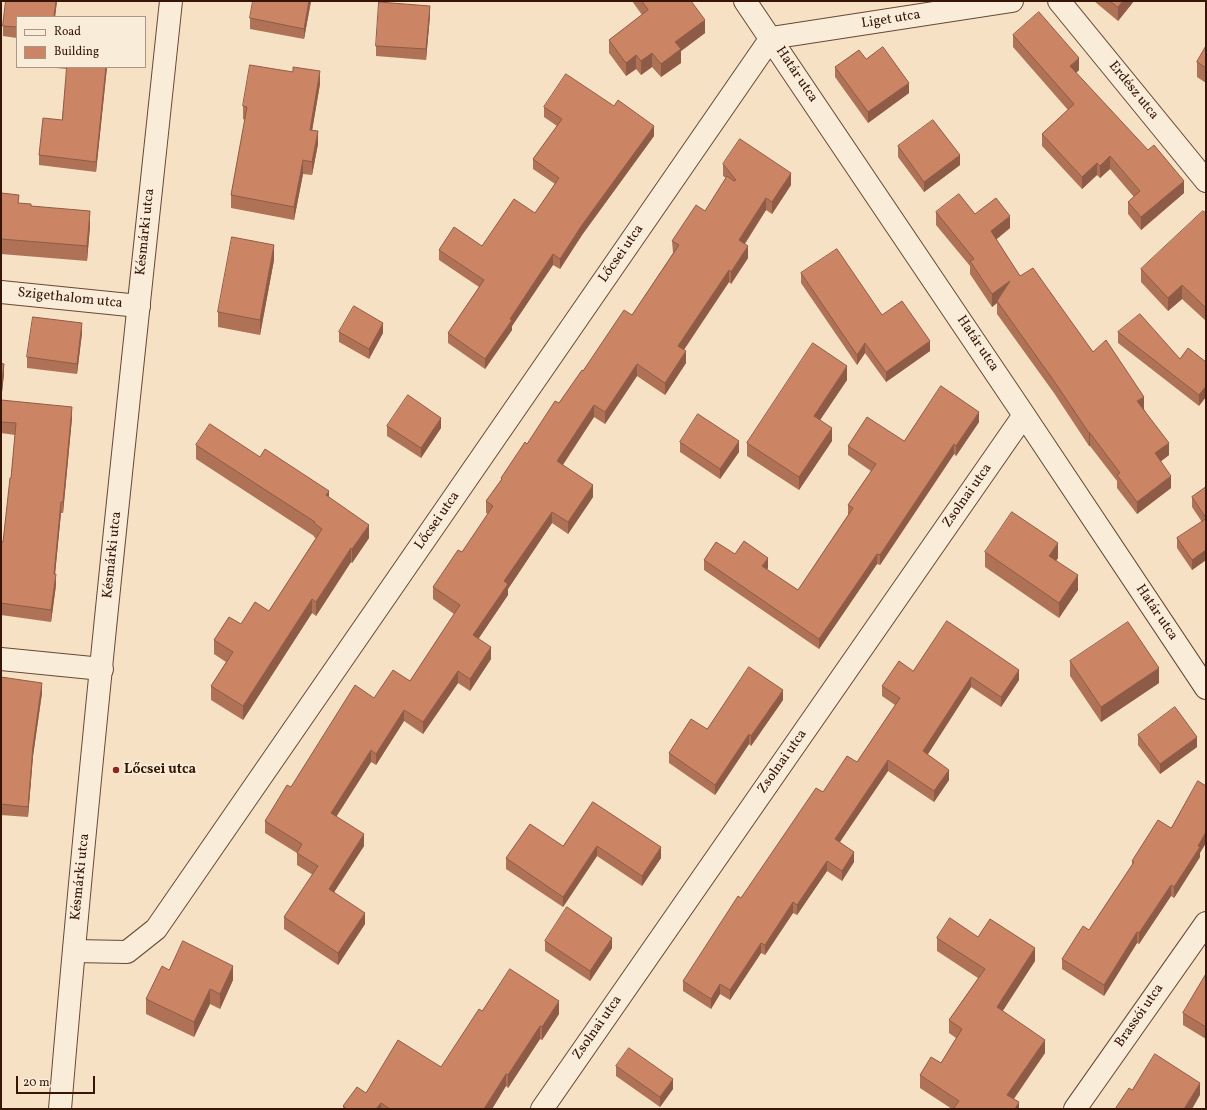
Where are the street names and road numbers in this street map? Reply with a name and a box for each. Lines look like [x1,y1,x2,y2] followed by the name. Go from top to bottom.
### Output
[860,7,922,33] street label: Liget utca
[771,44,821,106] street label: Határ utca
[1104,58,1162,124] street label: Erdész utca
[133,188,159,276] street label: Késmárki utca
[596,222,648,286] street label: Lőcsei utca
[17,285,123,313] street label: Szigethalom utca
[952,313,1002,375] street label: Határ utca
[940,461,996,531] street label: Zsolnai utca
[412,489,464,553] street label: Lőcsei utca
[100,511,126,599] street label: Késmárki utca
[1131,582,1181,644] street label: Határ utca
[755,727,811,797] street label: Zsolnai utca
[68,833,94,921] street label: Késmárki utca
[1112,981,1168,1051] street label: Brassói utca
[570,993,626,1063] street label: Zsolnai utca

